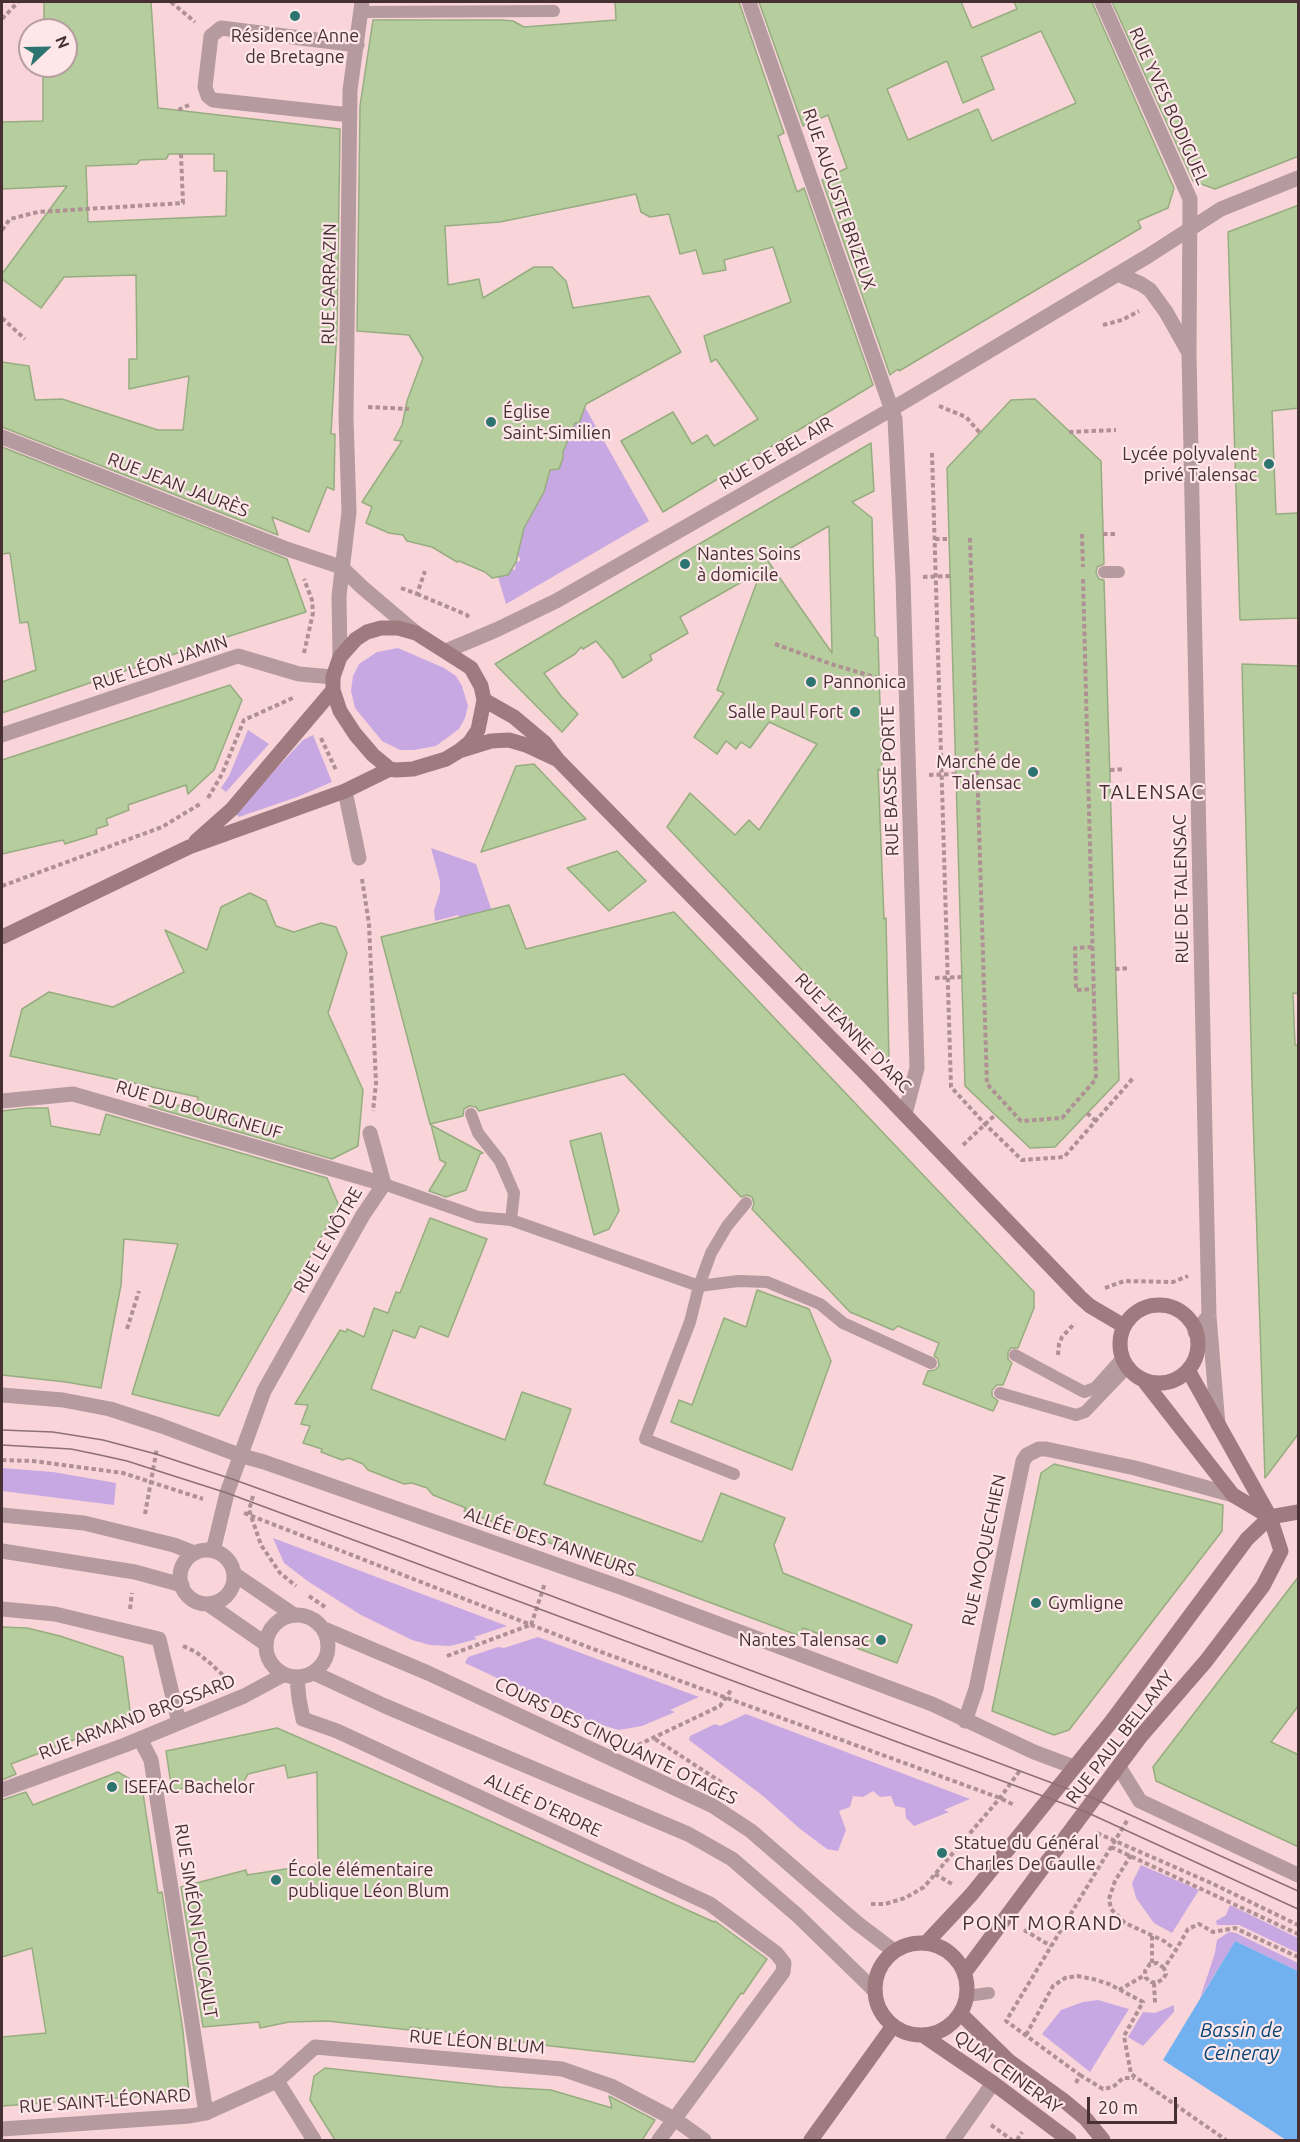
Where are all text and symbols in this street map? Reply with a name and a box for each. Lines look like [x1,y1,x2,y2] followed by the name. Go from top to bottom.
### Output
[288,9,302,23] marker: Résidence Anne de Bretagne
[18,18,78,78] north arrow
[1125,24,1213,188] street label: RUE YVES BODIGUEL
[231,25,359,68] place label: Résidence Anne de Bretagne
[52,33,73,51] text: N
[798,106,880,292] street label: RUE AUGUSTE BRIZEUX
[317,223,341,345] street label: RUE SARRAZIN
[503,401,611,444] place label: Église Saint-Similien
[716,412,836,494] street label: RUE DE BEL AIR
[484,415,498,429] marker: Église Saint-Similien
[1122,443,1257,486] place label: Lycée polyvalent privé Talensac
[105,448,251,522] street label: RUE JEAN JAURÈS
[1262,457,1276,471] marker: Lycée polyvalent privé Talensac
[697,543,801,586] place label: Nantes Soins à domicile
[678,557,692,571] marker: Nantes Soins à domicile
[89,631,231,695] street label: RUE LÉON JAMIN
[823,671,906,693] place label: Pannonica
[804,675,818,689] marker: Pannonica
[728,701,843,723] place label: Salle Paul Fort
[848,705,862,719] marker: Salle Paul Fort
[877,706,903,856] street label: RUE BASSE PORTE
[936,751,1021,794] place label: Marché de Talensac
[1026,765,1040,779] marker: Marché de Talensac
[1099,780,1205,804] district label: TALENSAC
[1169,814,1193,964] street label: RUE DE TALENSAC
[790,969,916,1097] street label: RUE JEANNE D'ARC
[113,1076,285,1144] street label: RUE DU BOURGNEUF
[289,1183,367,1297] street label: RUE LE NÔTRE
[957,1472,1011,1628] street label: RUE MOQUECHIEN
[461,1502,639,1582] street label: ALLÉE DES TANNEURS
[1048,1592,1124,1614] place label: Gymligne
[1029,1596,1043,1610] marker: Gymligne
[739,1629,869,1651] place label: Nantes Talensac
[874,1633,888,1647] marker: Nantes Talensac
[1061,1666,1179,1808] street label: RUE PAUL BELLAMY
[36,1670,238,1764] street label: RUE ARMAND BROSSARD
[491,1673,741,1809] street label: COURS DES CINQUANTE OTAGES
[481,1768,605,1842] street label: ALLÉE D'ERDRE
[124,1776,255,1798] place label: ISEFAC Bachelor
[105,1780,119,1794] marker: ISEFAC Bachelor
[170,1822,222,2020] street label: RUE SIMÉON FOUCAULT
[954,1832,1099,1874] place label: Statue du Général Charles De Gaulle
[935,1846,949,1860] marker: Statue du Général Charles De Gaulle
[288,1859,449,1902] place label: École élémentaire publique Léon Blum
[269,1873,283,1887] marker: École élémentaire publique Léon Blum
[962,1911,1124,1935] district label: PONT MORAND
[1200,2018,1282,2065] water label: Bassin de Ceineray
[408,2025,546,2059] street label: RUE LÉON BLUM
[950,2026,1066,2118] street label: QUAI CEINERAY
[18,2084,192,2118] street label: RUE SAINT-LÉONARD
[1090,2085,1180,2123] scale bar
[1098,2097,1138,2117] text: 20 m

